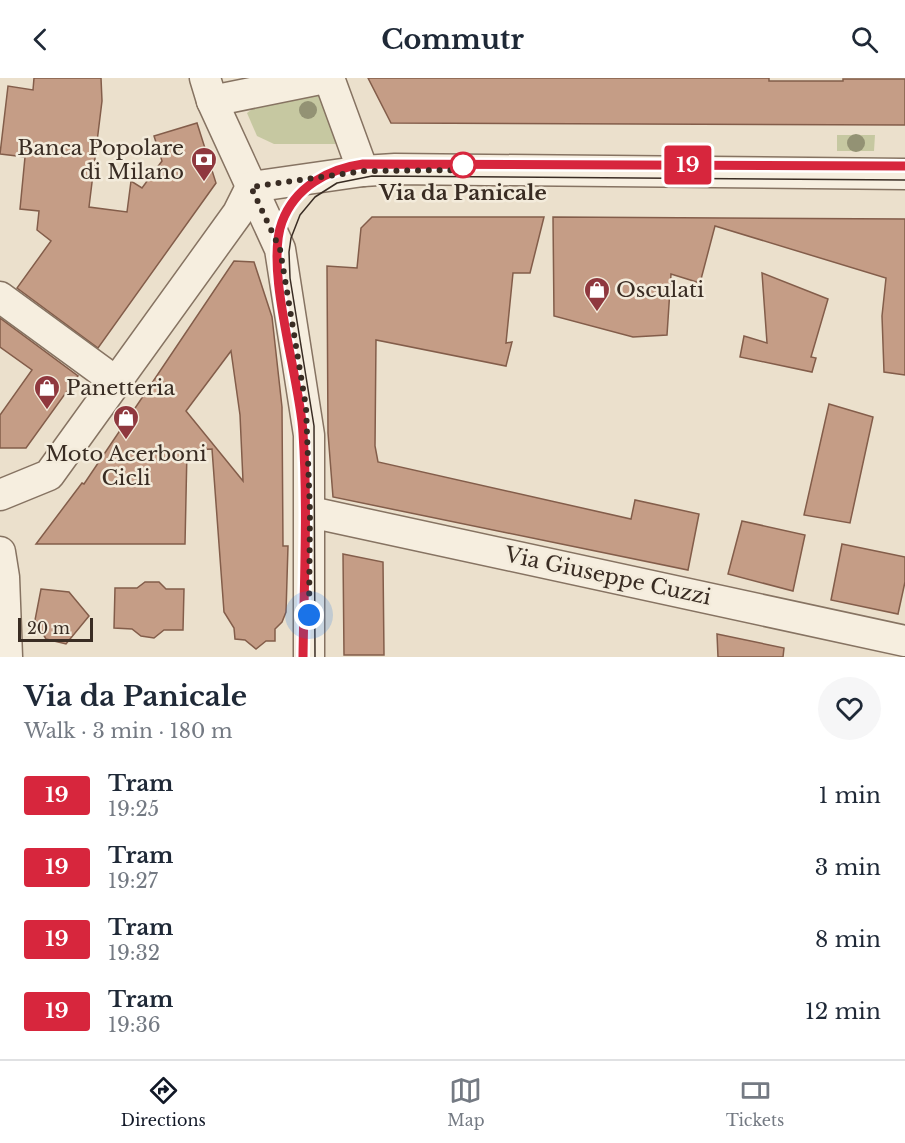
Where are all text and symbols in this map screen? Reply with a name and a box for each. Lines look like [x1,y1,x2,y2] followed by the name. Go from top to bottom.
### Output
[24,23,57,56] icon: back
[381,23,524,56] text: Commutr
[848,23,881,56] icon: search
[17,135,184,185] place label: Banca Popolare di Milano
[189,145,219,183] bank icon: Banca Popolare di Milano
[661,146,715,184] line badge: 19
[450,152,476,178] marker: Via da Panicale
[676,152,700,178] text: 19
[378,180,547,206] place label: Via da Panicale
[582,275,612,313] shop icon: Osculati
[616,277,704,303] place label: Osculati
[32,373,62,411] shop icon: Panetteria
[66,375,175,401] place label: Panetteria
[111,403,141,441] shop icon: Moto Acerboni Cicli
[45,441,207,491] place label: Moto Acerboni Cicli
[502,541,713,611] street label: Via Giuseppe Cuzzi
[294,600,324,630] your location
[18,615,93,642] scale bar
[27,618,70,638] text: 20 m
[818,677,881,740] button: heart
[24,679,247,714] text: Via da Panicale
[24,719,232,743] text: Walk · 3 min · 180 m
[108,770,173,797] text: Tram
[45,782,69,808] text: 19
[819,782,881,809] text: 1 min
[108,797,159,821] text: 19:25
[108,842,173,869] text: Tram
[45,854,69,880] text: 19
[815,854,881,881] text: 3 min
[108,869,158,893] text: 19:27
[108,914,173,941] text: Tram
[45,926,69,952] text: 19
[815,926,881,953] text: 8 min
[108,941,160,965] text: 19:32
[108,986,173,1013] text: Tram
[45,998,69,1024] text: 19
[805,998,881,1025] text: 12 min
[108,1013,161,1037] text: 19:36
[121,1074,206,1130] tab: Directions
[447,1074,485,1130] tab: Map
[726,1074,784,1130] tab: Tickets

